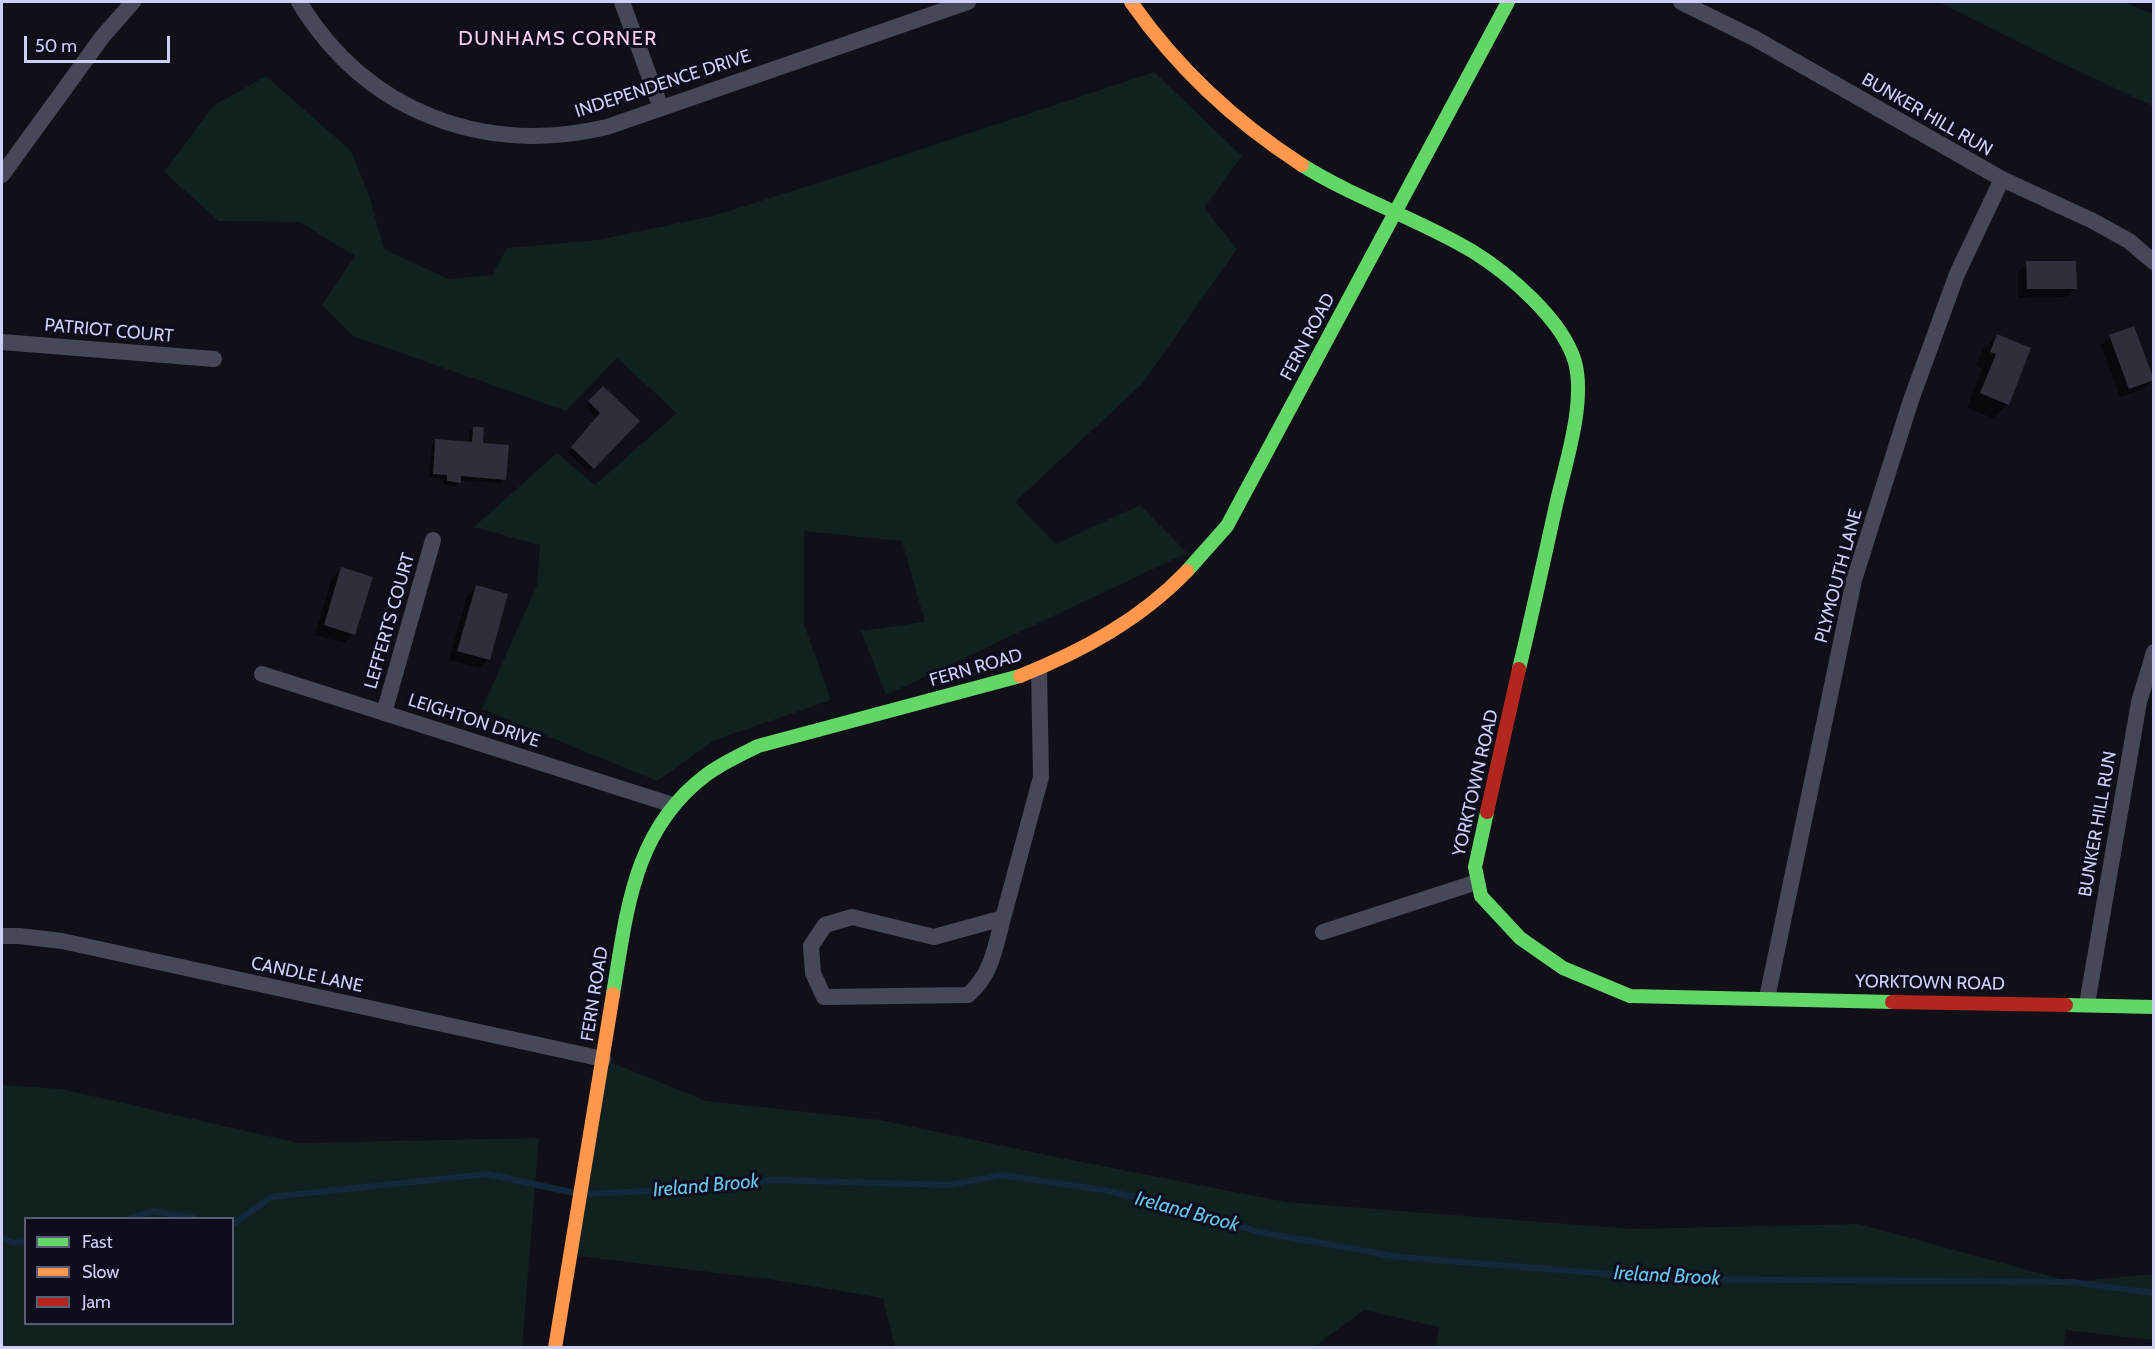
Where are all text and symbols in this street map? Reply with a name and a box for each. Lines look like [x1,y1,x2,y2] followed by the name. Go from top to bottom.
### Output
[27,24,172,62] scale bar
[458,27,658,51] district label: DUNHAMS CORNER
[35,35,77,57] text: 50 m
[572,45,754,123] street label: INDEPENDENCE DRIVE
[1858,69,1996,161] street label: BUNKER HILL RUN
[1276,290,1340,384] street label: FERN ROAD
[43,315,175,347] street label: PATRIOT COURT
[1811,507,1867,645] street label: PLYMOUTH LANE
[360,550,420,692] street label: LEFFERTS COURT
[927,644,1025,692] street label: FERN ROAD
[405,689,543,753] street label: LEIGHTON DRIVE
[1449,708,1503,858] street label: YORKTOWN ROAD
[2075,750,2121,898] street label: BUNKER HILL RUN
[577,945,613,1043] street label: FERN ROAD
[249,953,365,997] street label: CANDLE LANE
[1855,971,2005,995] street label: YORKTOWN ROAD
[652,1169,760,1203] water label: Ireland Brook
[1132,1187,1242,1237] water label: Ireland Brook
[24,1217,234,1325] legend
[82,1231,113,1253] text: Fast
[82,1261,119,1283] text: Slow
[1613,1261,1721,1291] water label: Ireland Brook
[82,1291,111,1313] text: Jam

